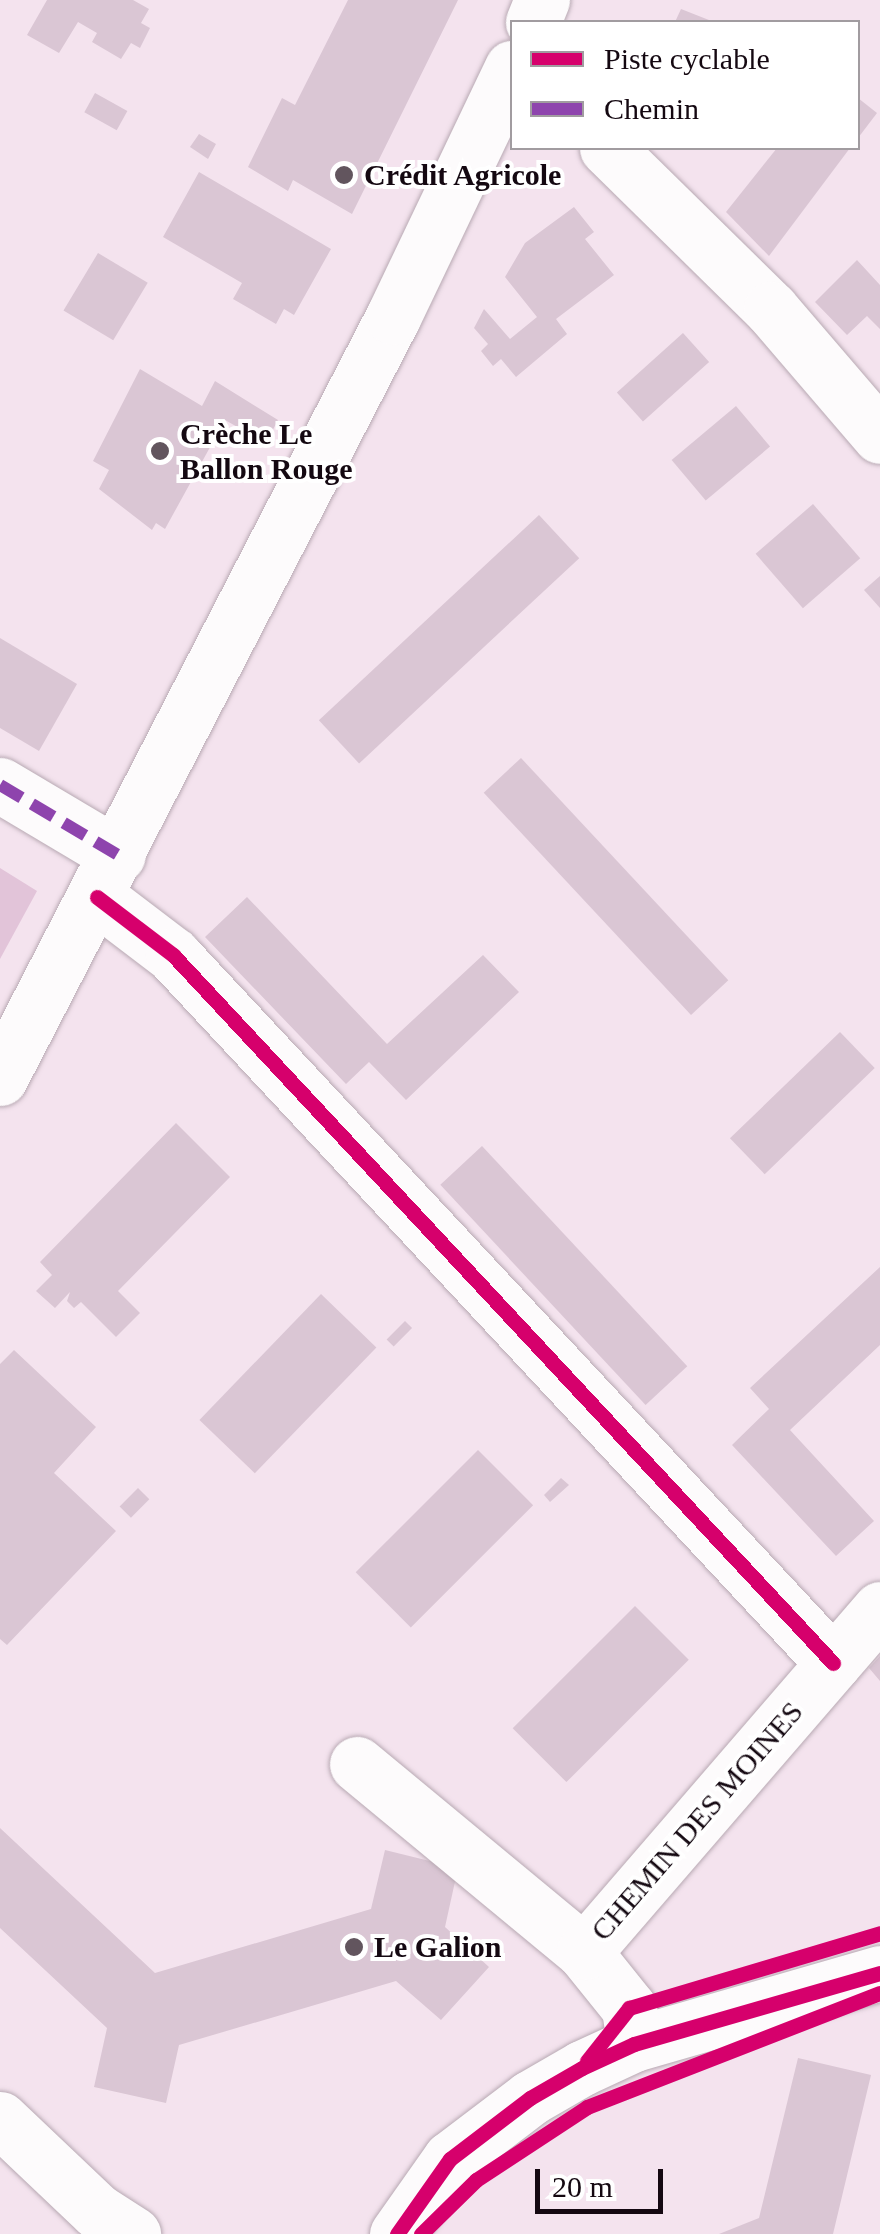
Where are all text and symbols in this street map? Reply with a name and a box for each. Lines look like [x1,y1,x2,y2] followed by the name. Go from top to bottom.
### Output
[510,20,860,150] legend
[604,42,770,75] text: Piste cyclable
[604,92,699,125] text: Chemin
[364,157,563,193] place label: Crédit Agricole
[333,164,355,186] marker: Crédit Agricole
[180,416,353,486] place label: Crèche Le Ballon Rouge
[149,440,171,462] marker: Crèche Le Ballon Rouge
[583,1694,811,1948] street label: CHEMIN DES MOINES
[374,1929,502,1965] place label: Le Galion
[343,1936,365,1958] marker: Le Galion
[540,2149,668,2211] scale bar
[552,2170,613,2203] text: 20 m

